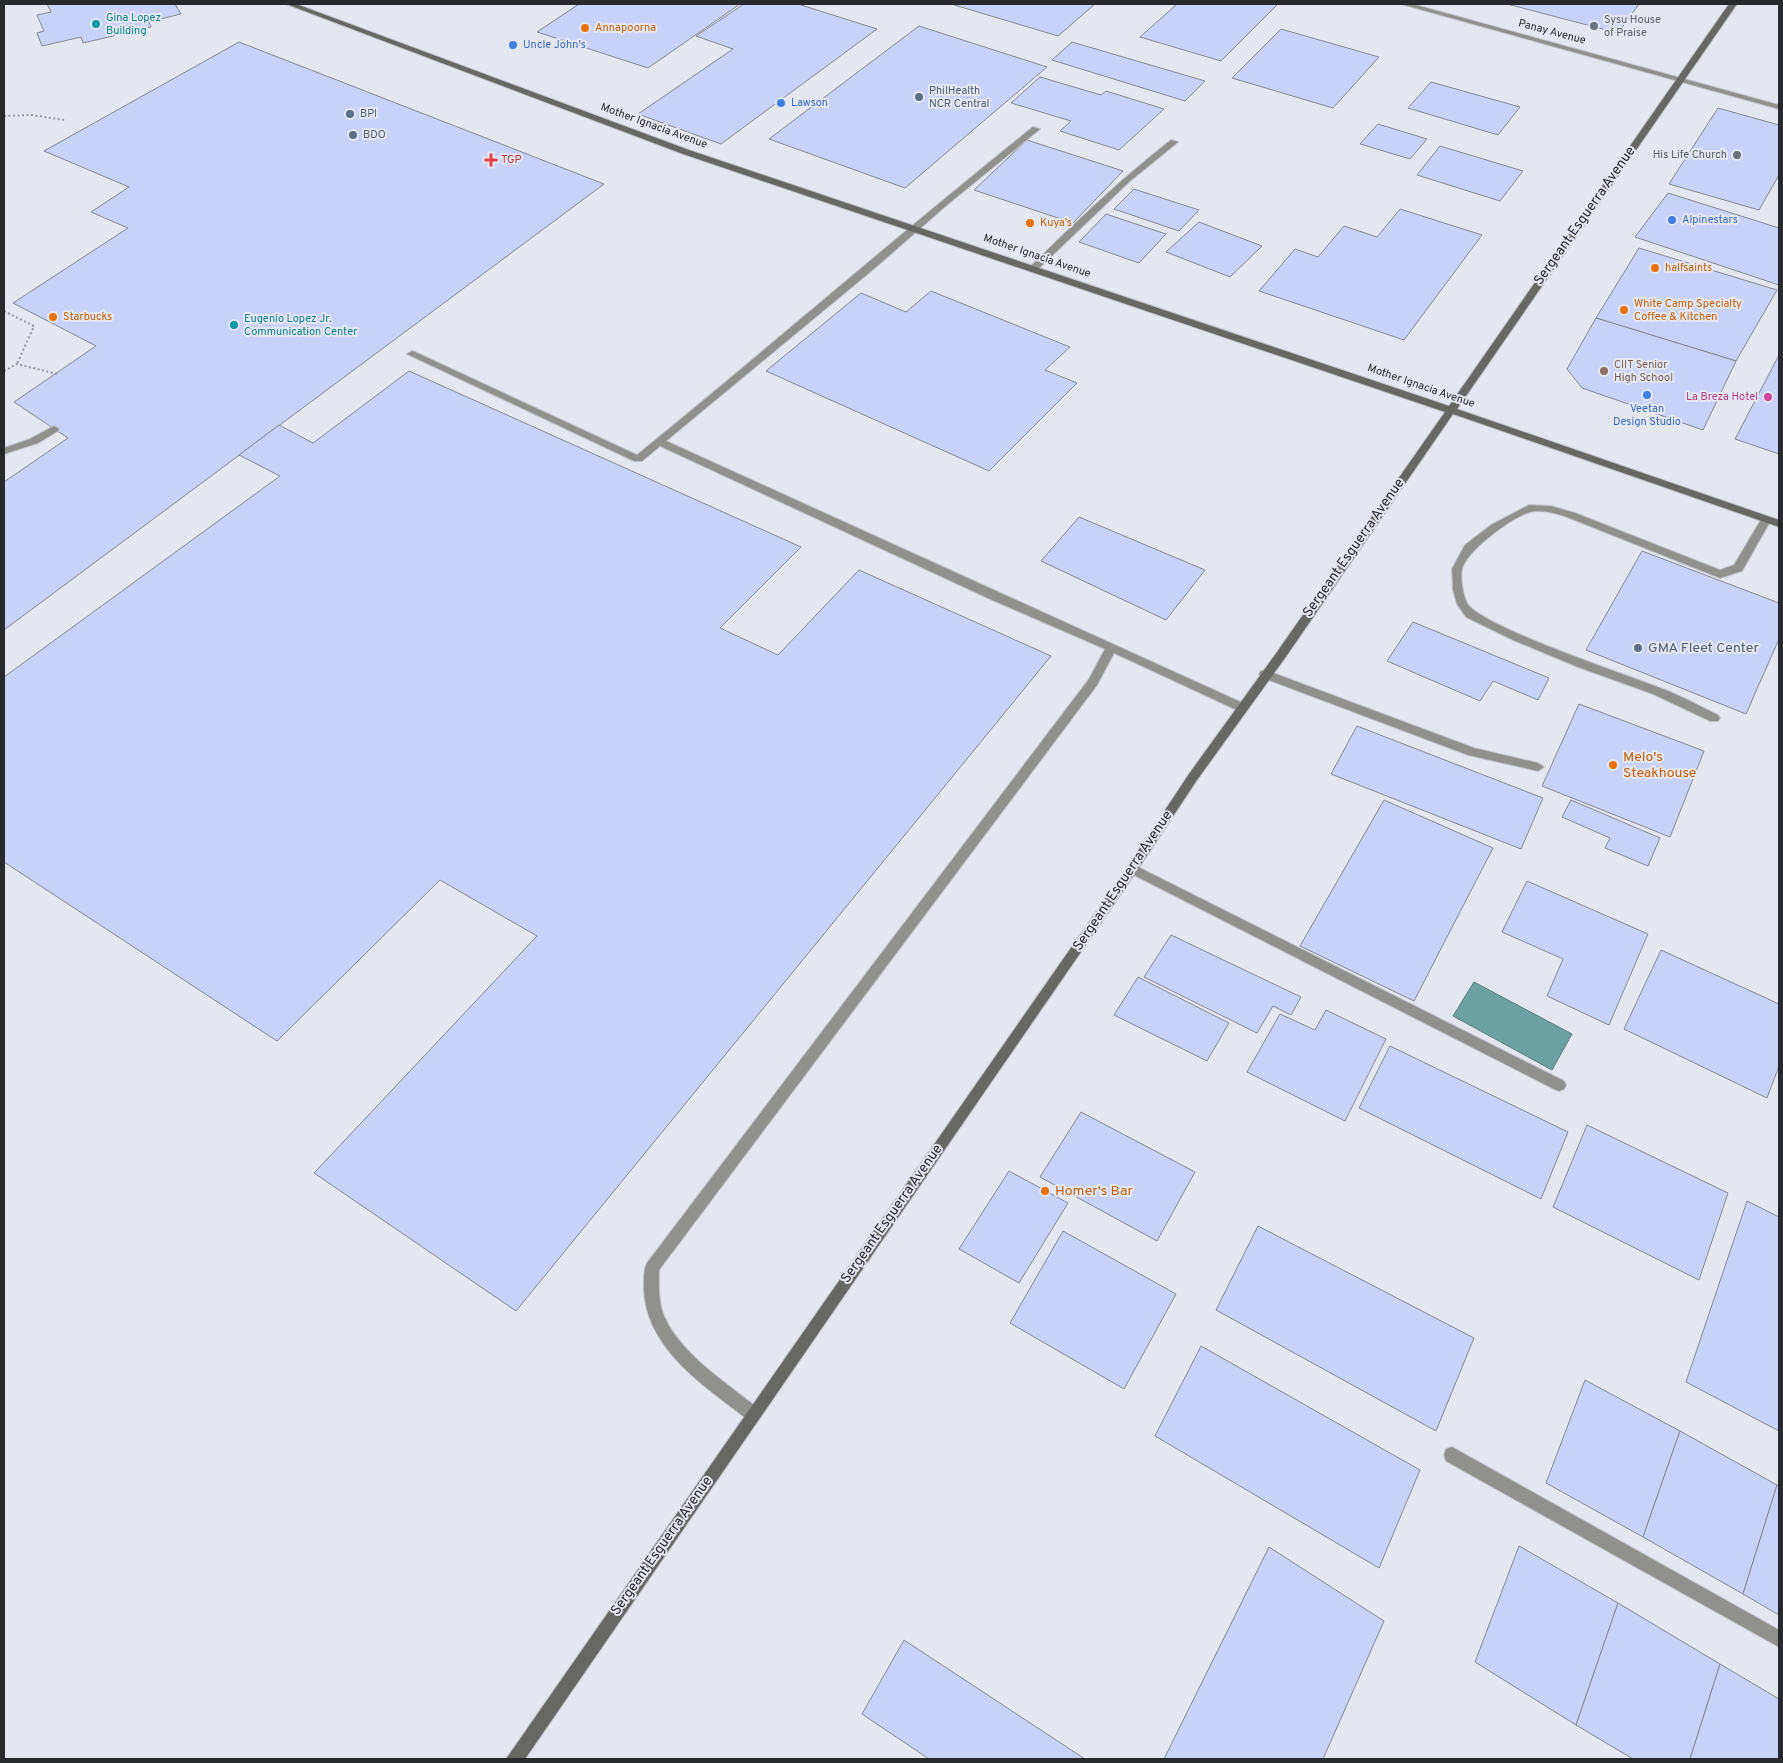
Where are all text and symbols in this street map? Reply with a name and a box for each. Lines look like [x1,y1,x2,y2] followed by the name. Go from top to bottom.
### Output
[106,11,161,38] place label: Gina Lopez Building
[1604,13,1661,40] place label: Sysu House of Praise
[1517,16,1587,48] street label: Panay Avenue
[90,18,102,30] marker: Gina Lopez Building
[1588,20,1600,32] marker: Sysu House of Praise
[595,21,656,35] place label: Annapoorna
[579,22,591,34] marker: Annapoorna
[523,38,586,52] place label: Uncle John's
[507,39,519,51] marker: Uncle John's
[929,84,989,111] place label: PhilHealth NCR Central
[913,91,925,103] marker: PhilHealth NCR Central
[791,96,828,110] place label: Lawson
[775,97,787,109] marker: Lawson
[599,100,709,152] street label: Mother Ignacia Avenue
[360,107,377,121] place label: BPI
[344,108,356,120] marker: BPI
[363,128,386,142] place label: BDO
[347,129,359,141] marker: BDO
[1531,143,1639,289] street label: Sergeant Esguerra Avenue
[1653,148,1727,162] place label: His Life Church
[1731,149,1743,161] marker: His Life Church
[501,153,522,167] place label: TGP
[485,154,497,166] marker: TGP
[1682,213,1738,227] place label: Alpinestars
[1666,214,1678,226] marker: Alpinestars
[1040,216,1072,230] place label: Kuya’s
[1024,217,1036,229] marker: Kuya’s
[981,231,1093,281] street label: Mother Ignacia Avenue
[1665,261,1712,275] place label: halfsaints
[1649,262,1661,274] marker: halfsaints
[1634,297,1742,324] place label: White Camp Specialty Coffee & Kitchen
[1618,304,1630,316] marker: White Camp Specialty Coffee & Kitchen
[63,310,112,324] place label: Starbucks
[47,311,59,323] marker: Starbucks
[244,312,358,339] place label: Eugenio Lopez Jr. Communication Center
[228,319,240,331] marker: Eugenio Lopez Jr. Communication Center
[1614,358,1673,385] place label: CIIT Senior High School
[1365,361,1477,411] street label: Mother Ignacia Avenue
[1598,365,1610,377] marker: CIIT Senior High School
[1641,389,1653,401] marker: Veetan Design Studio
[1686,390,1758,404] place label: La Breza Hotel
[1762,391,1774,403] marker: La Breza Hotel
[1613,402,1681,429] place label: Veetan Design Studio
[1300,475,1408,621] street label: Sergeant Esguerra Avenue
[1648,640,1759,657] place label: GMA Fleet Center
[1632,642,1644,654] marker: GMA Fleet Center
[1623,749,1696,782] place label: Melo's Steakhouse
[1607,759,1619,771] marker: Melo's Steakhouse
[1070,808,1176,954] street label: Sergeant Esguerra Avenue
[838,1141,946,1287] street label: Sergeant Esguerra Avenue
[1055,1183,1133,1200] place label: Homer's Bar
[1039,1185,1051,1197] marker: Homer's Bar
[608,1473,716,1619] street label: Sergeant Esguerra Avenue

